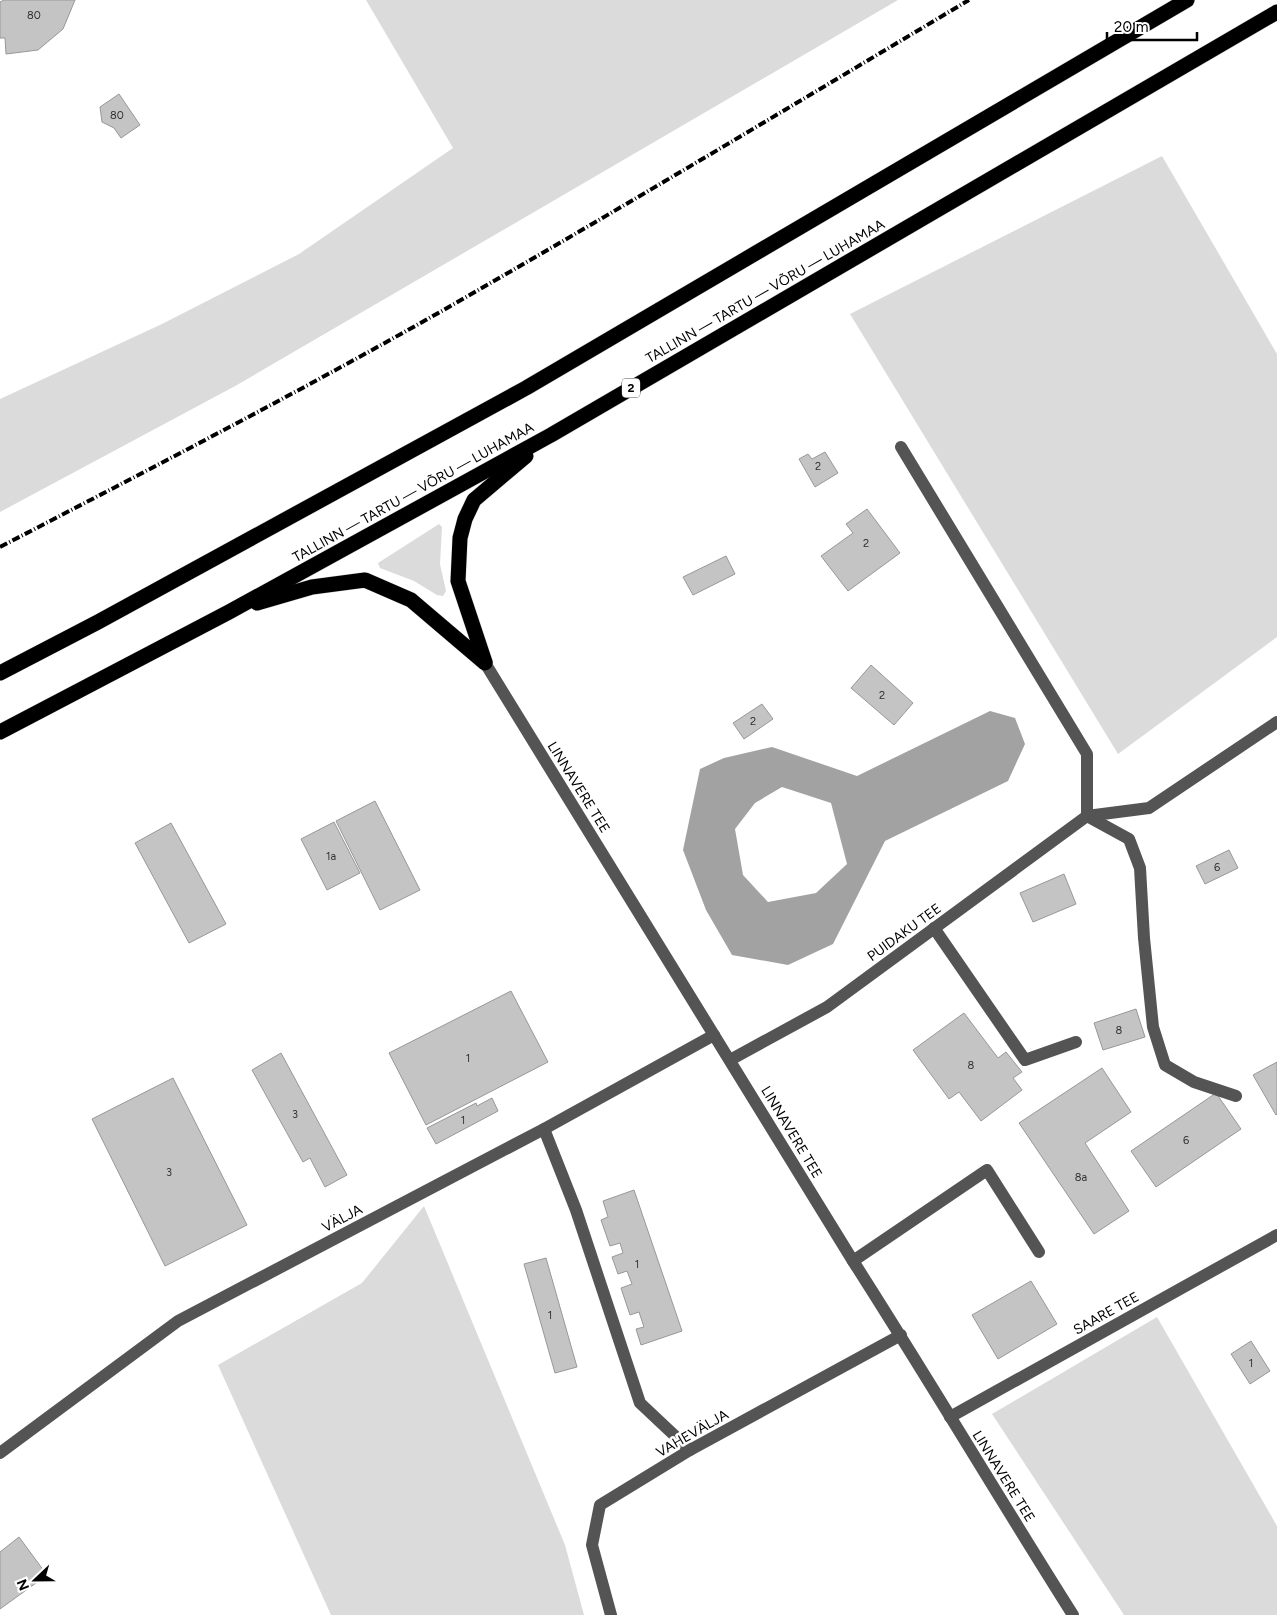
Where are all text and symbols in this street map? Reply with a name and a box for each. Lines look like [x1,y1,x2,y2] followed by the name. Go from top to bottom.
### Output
[27,9,41,22] house number: 80
[1107,10,1197,42] scale bar
[1114,18,1148,36] text: 20 m
[110,109,124,122] house number: 80
[643,216,888,367] street label: TALLINN — TARTU — VÕRU — LUHAMAA
[622,378,640,398] road number: 2
[290,419,537,566] street label: TALLINN — TARTU — VÕRU — LUHAMAA
[815,460,821,473] house number: 2
[863,537,869,550] house number: 2
[879,689,885,702] house number: 2
[750,715,756,728] house number: 2
[544,738,613,836] street label: LINNAVERE TEE
[326,850,336,863] house number: 1a
[1214,861,1220,874] house number: 6
[864,900,945,965] street label: PUIDAKU TEE
[1116,1024,1123,1037] house number: 8
[466,1052,470,1065] house number: 1
[968,1059,975,1072] house number: 8
[757,1083,826,1181] street label: LINNAVERE TEE
[292,1108,298,1121] house number: 3
[461,1114,465,1127] house number: 1
[1183,1134,1189,1147] house number: 6
[166,1166,172,1179] house number: 3
[1075,1171,1087,1184] house number: 8a
[319,1201,366,1236] street label: VÄLJA
[635,1258,639,1271] house number: 1
[1070,1288,1142,1338] street label: SAARE TEE
[548,1309,552,1322] house number: 1
[1249,1357,1253,1370] house number: 1
[653,1406,732,1461] street label: VAHEVÄLJA
[969,1427,1038,1525] street label: LINNAVERE TEE
[10,1555,60,1605] north arrow
[14,1576,33,1593] text: N

